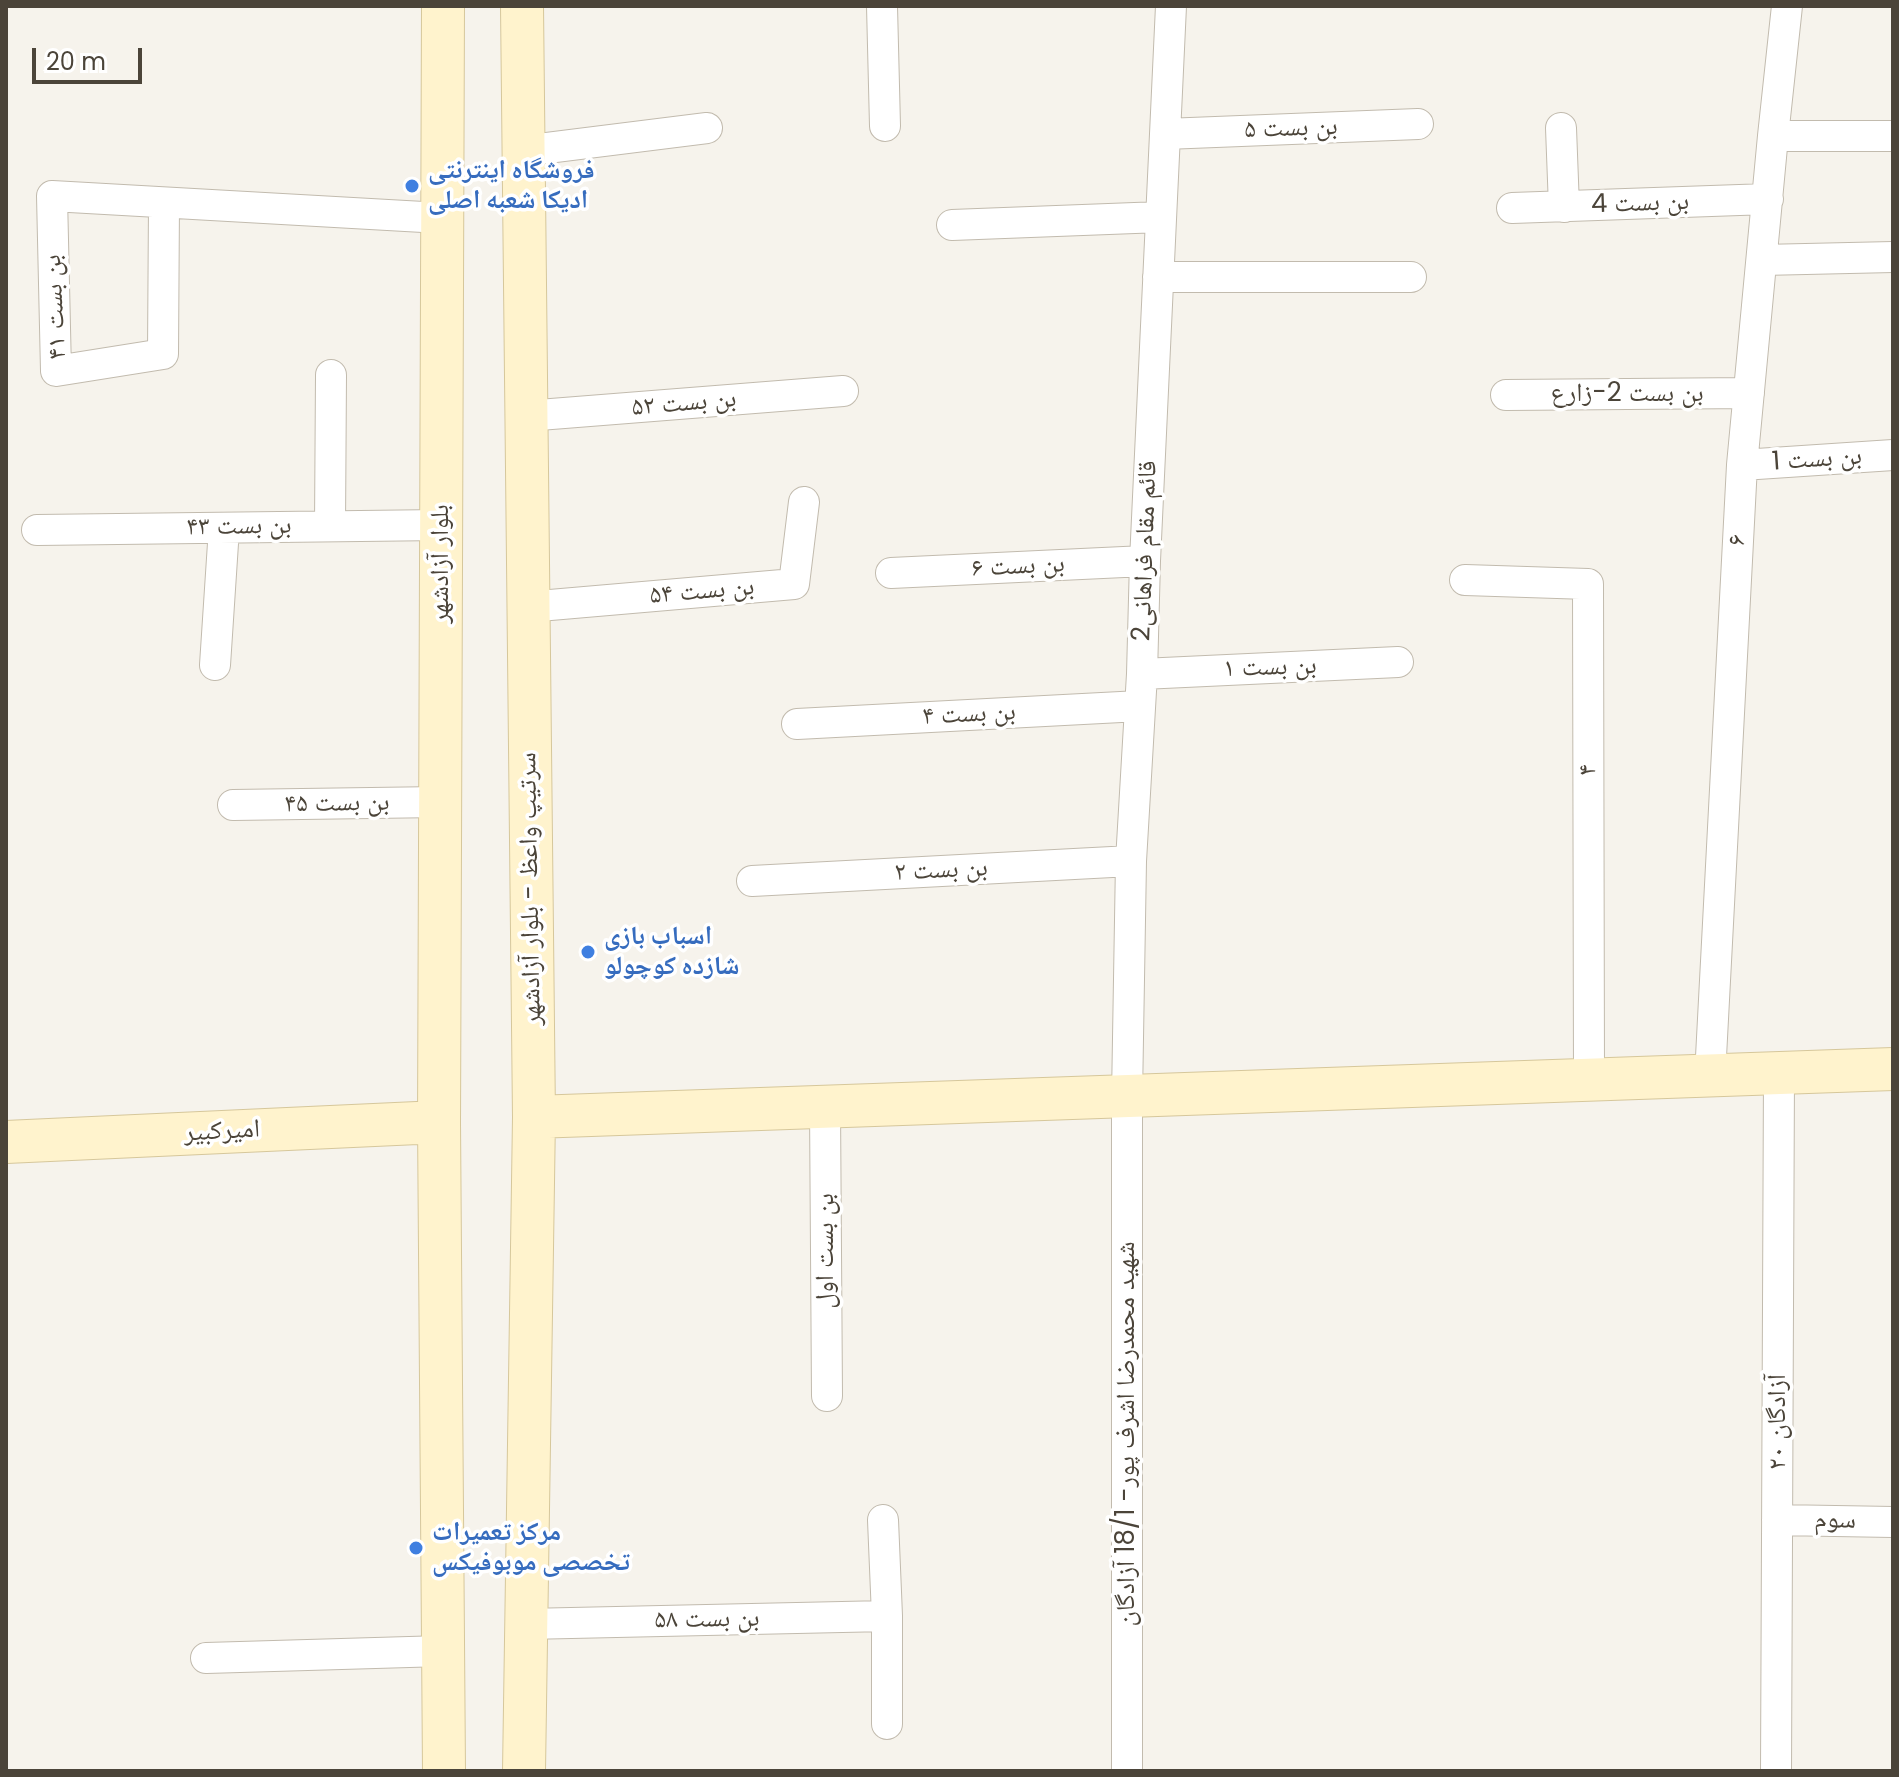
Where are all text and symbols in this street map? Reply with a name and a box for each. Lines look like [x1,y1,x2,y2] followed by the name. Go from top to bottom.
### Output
[36,32,146,82] scale bar
[46,45,106,78] text: 20 m
[1244,112,1338,146] street label: بن بست ۵
[428,155,595,216] place label: فروشگاه اینترنتی ادیکا شعبه اصلی
[403,177,421,195] marker: فروشگاه اینترنتی ادیکا شعبه اصلی
[1590,187,1690,221] street label: بن بست 4
[38,254,74,360] street label: بن بست ۴۱
[1550,378,1704,410] street label: بن بست 2-زارع
[630,384,738,424] street label: بن بست ۵۲
[1771,441,1863,479] street label: بن بست 1
[1127,460,1165,642] street label: 2قائم مقام فراهانی
[425,504,457,624] street label: بلوار آزادشهر
[186,510,292,544] street label: بن بست ۴۳
[1722,533,1754,547] street label: ۶
[970,549,1066,585] street label: بن بست ۶
[648,572,756,612] street label: بن بست ۵۴
[1223,651,1317,685] street label: بن بست ۱
[921,697,1017,733] street label: بن بست ۴
[513,752,549,1026] street label: سرتیپ واعظ - بلوار آزادشهر
[1572,764,1604,776] street label: ۴
[284,787,390,821] street label: بن بست ۴۵
[893,853,989,889] street label: بن بست ۲
[604,921,739,982] place label: اسباب بازی شازده کوچولو
[579,943,597,961] marker: اسباب بازی شازده کوچولو
[183,1114,261,1150] street label: امیرکبیر
[810,1193,842,1309] street label: بن بست اول
[1111,1241,1143,1627] street label: شهید محمدرضا اشرف پور- 18/1 آزادگان
[1762,1374,1794,1470] street label: ۲۰ آزادگان
[1814,1505,1856,1537] street label: سوم
[432,1517,630,1578] place label: مرکز تعمیرات تخصصی موبوفیکس
[407,1539,425,1557] marker: مرکز تعمیرات تخصصی موبوفیکس
[654,1603,760,1637] street label: بن بست ۵۸

